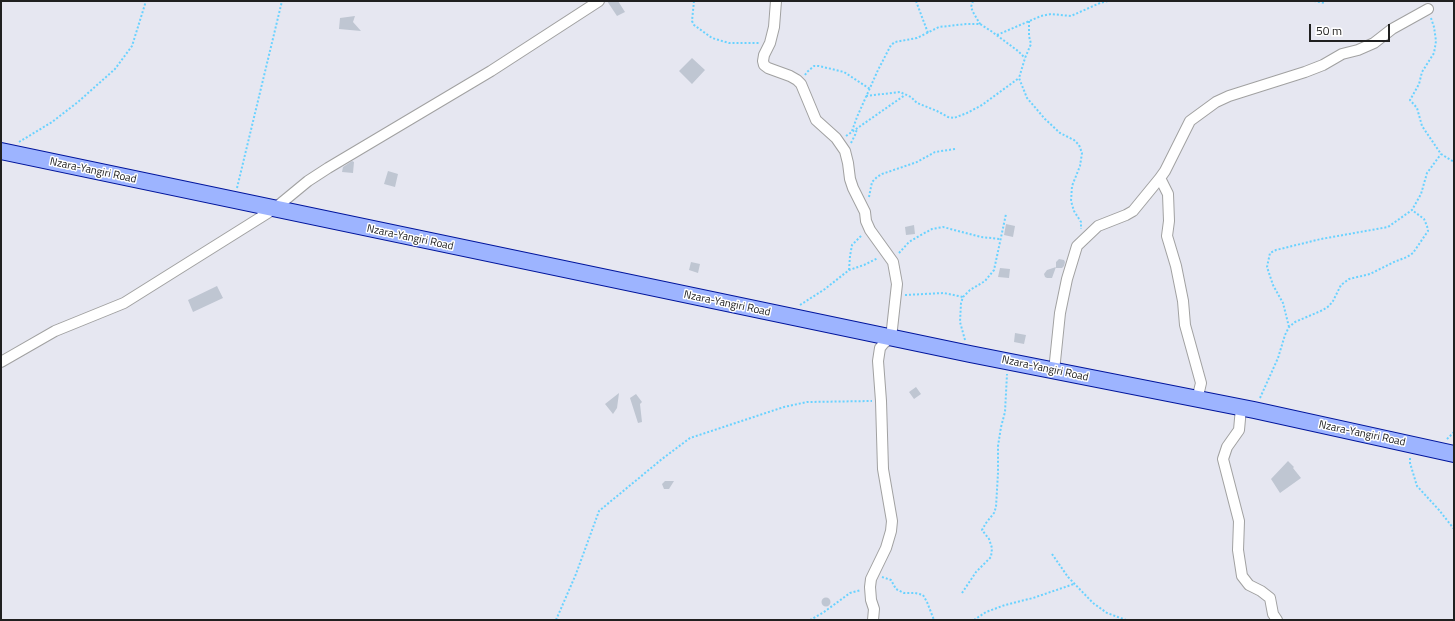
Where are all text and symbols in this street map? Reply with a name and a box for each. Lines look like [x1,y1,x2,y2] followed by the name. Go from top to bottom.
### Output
[1311,16,1392,42] scale bar
[1316,21,1342,40] text: 50 m
[48,155,138,187] street label: Nzara-Yangiri Road
[365,222,455,254] street label: Nzara-Yangiri Road
[682,288,772,320] street label: Nzara-Yangiri Road
[1000,353,1090,385] street label: Nzara-Yangiri Road
[1317,418,1407,450] street label: Nzara-Yangiri Road

